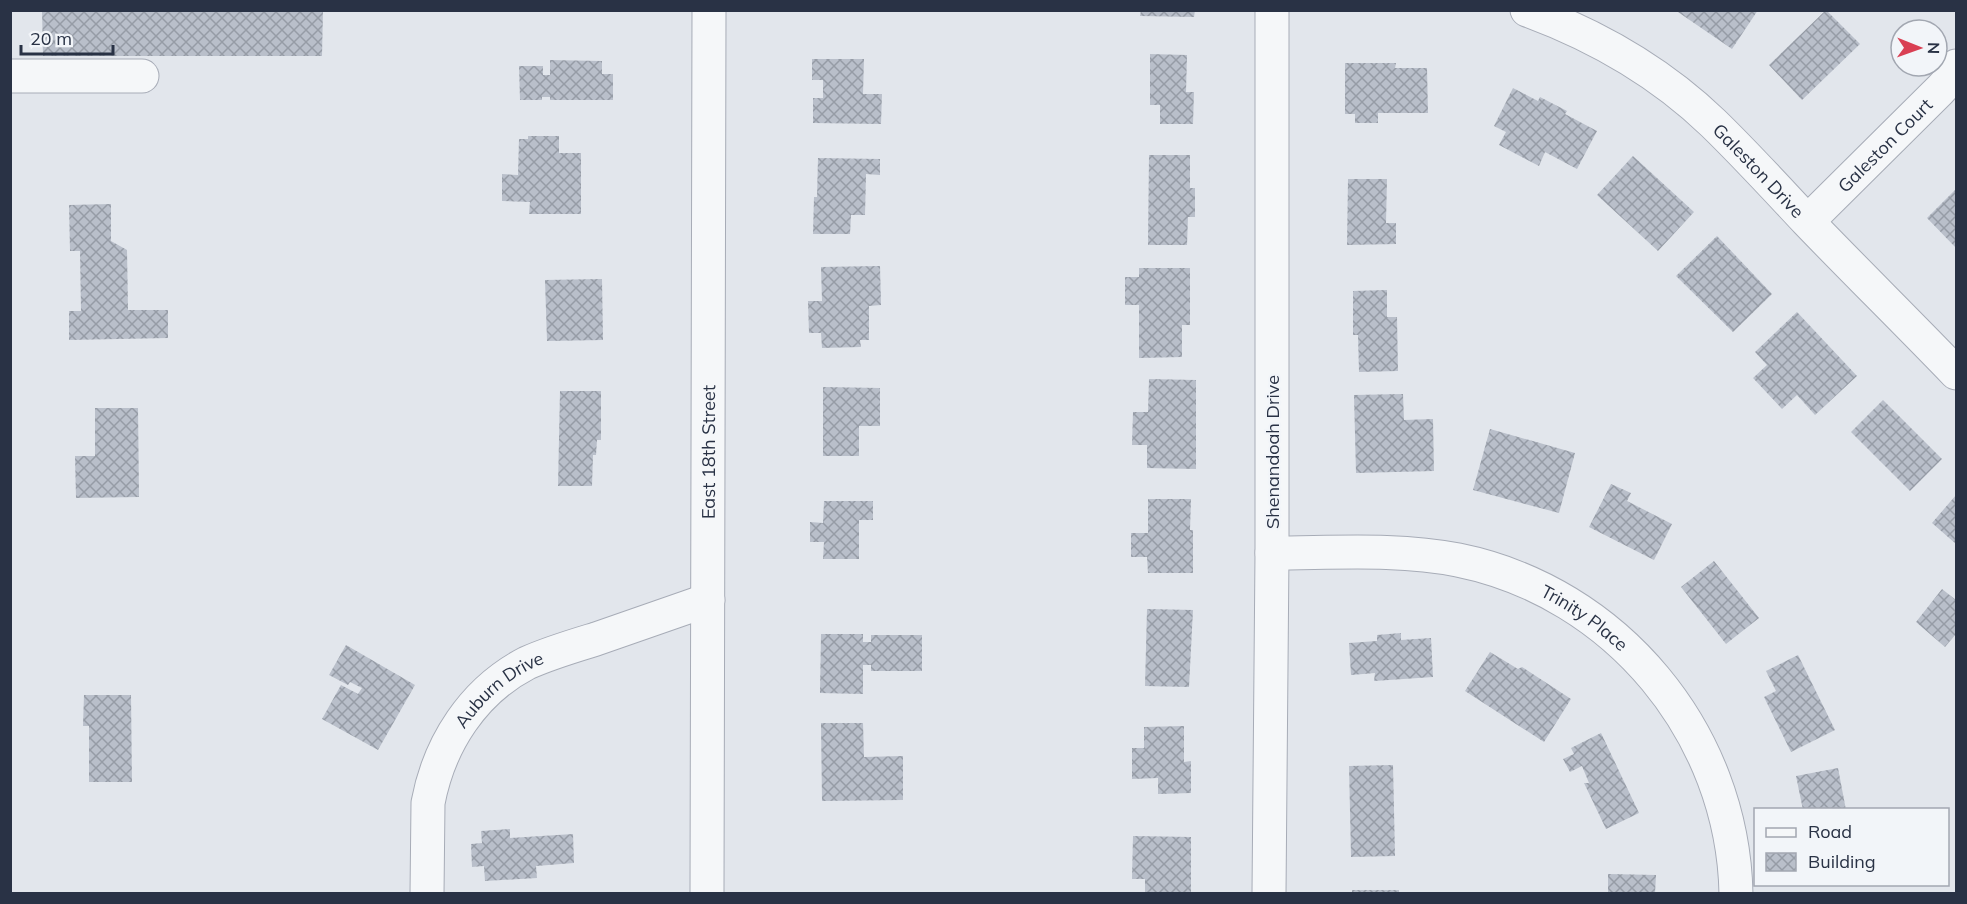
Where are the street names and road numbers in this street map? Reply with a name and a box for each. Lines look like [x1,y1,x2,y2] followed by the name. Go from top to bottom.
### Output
[1832,93,1937,197] street label: Galeston Court
[1708,118,1809,222] street label: Galeston Drive
[1261,375,1284,529] street label: Shenandoah Drive
[696,385,720,519] street label: East 18th Street
[1537,579,1633,656] street label: Trinity Place
[449,646,547,732] street label: Auburn Drive

